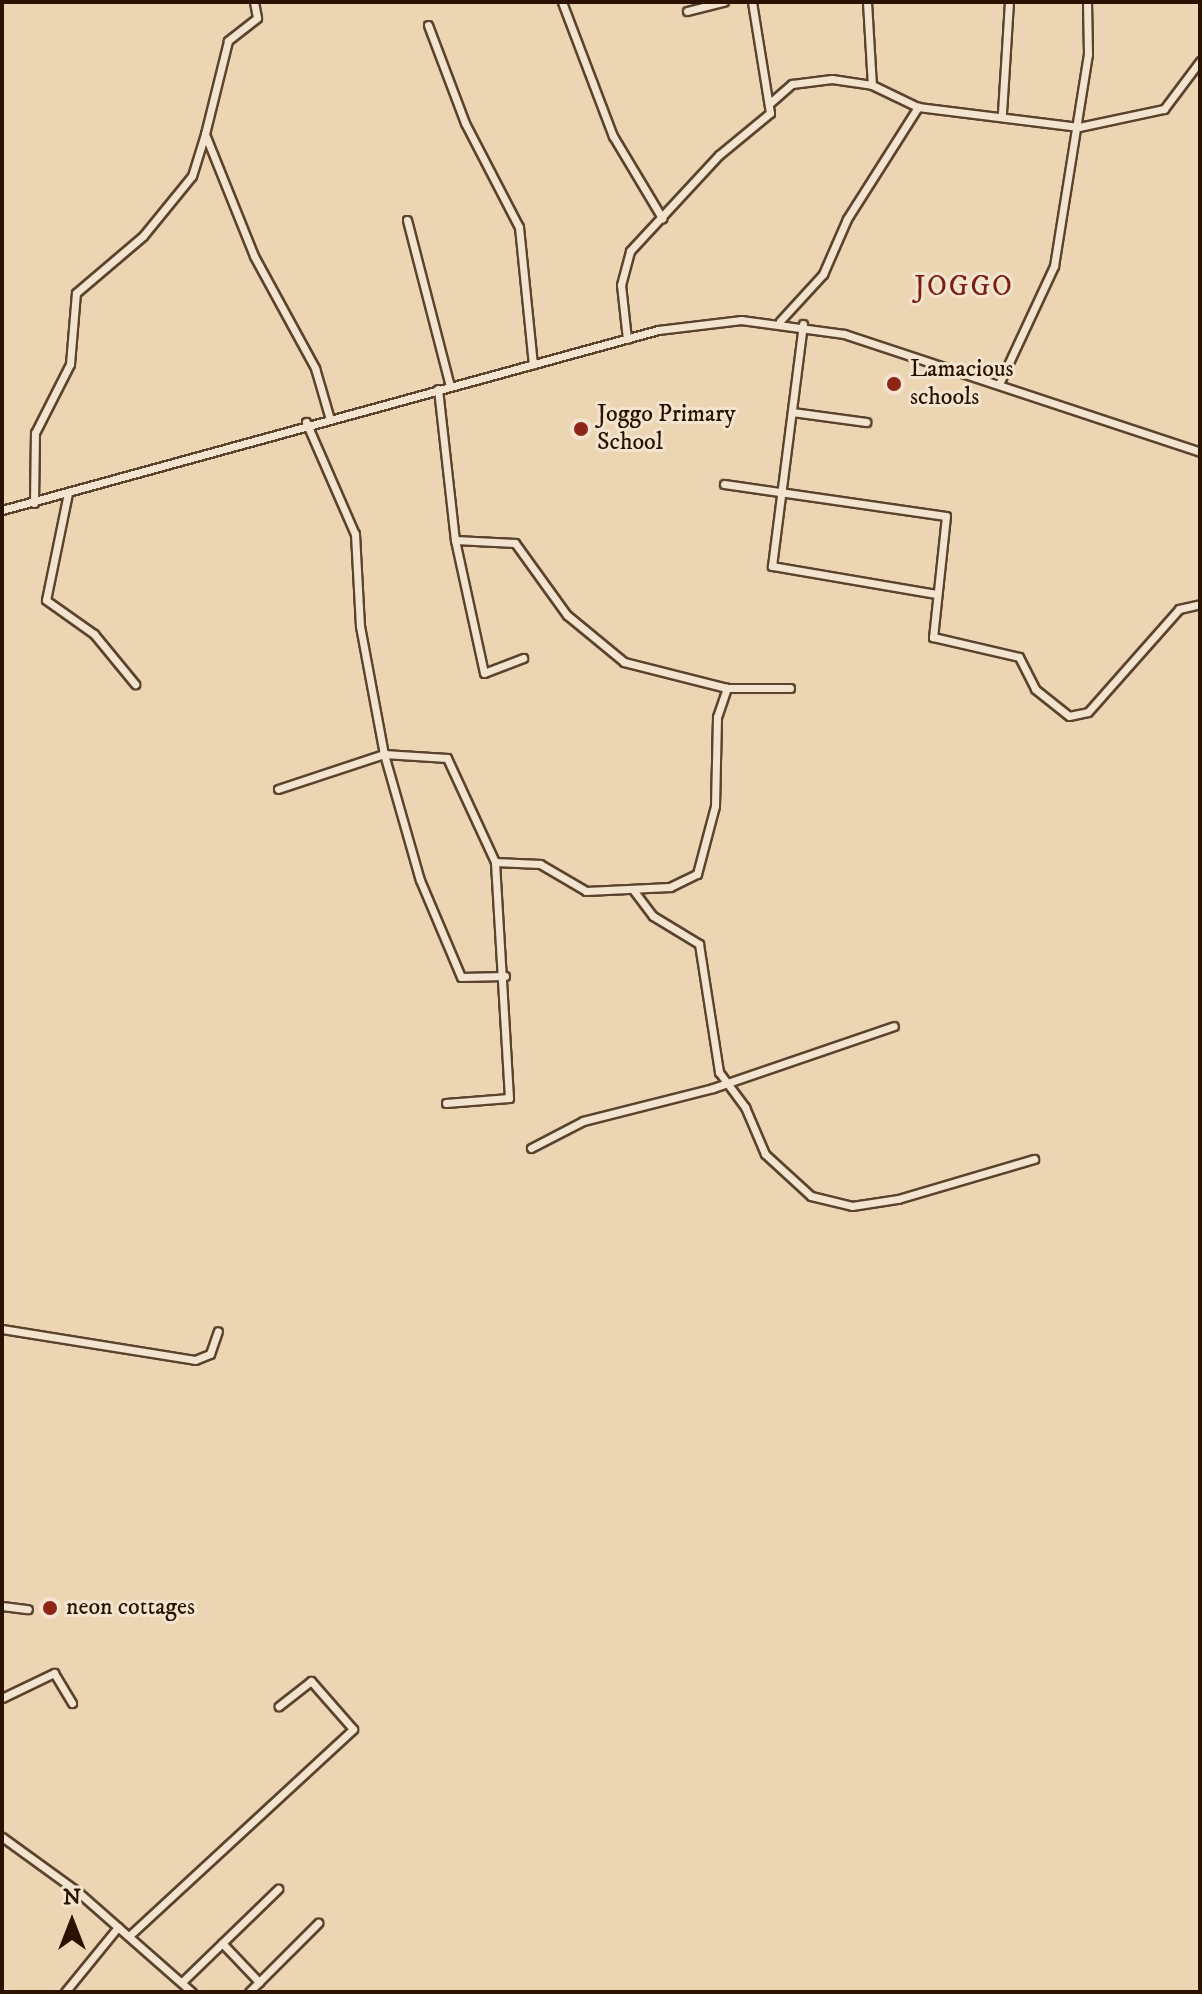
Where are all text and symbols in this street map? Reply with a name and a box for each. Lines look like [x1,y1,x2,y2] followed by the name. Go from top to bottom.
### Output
[914,270,1014,304] district label: JOGGO
[910,356,1014,412] place label: Lamacious schools
[885,375,903,393] marker: Lamacious schools
[597,401,736,457] place label: Joggo Primary School
[572,420,590,438] marker: Joggo Primary School
[66,1594,195,1622] place label: neon cottages
[41,1599,59,1617] marker: neon cottages
[32,1882,112,1962] north arrow
[63,1884,81,1911] text: N

